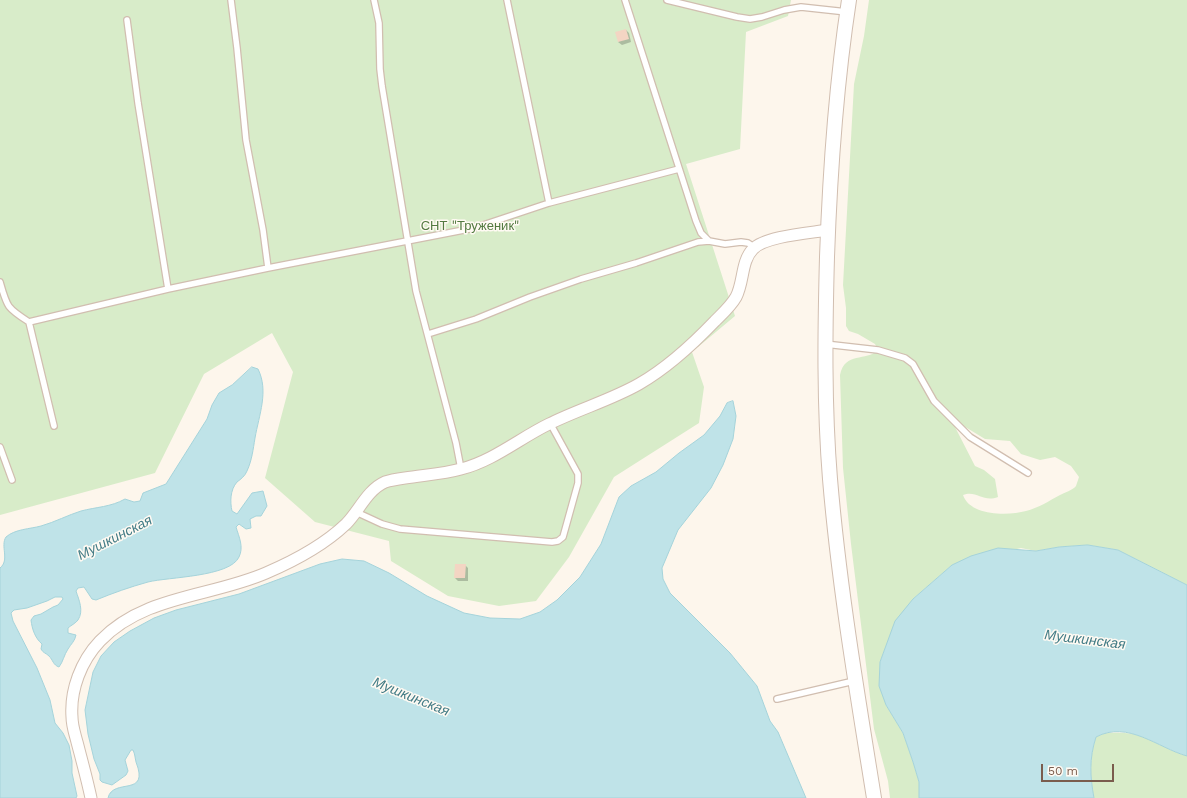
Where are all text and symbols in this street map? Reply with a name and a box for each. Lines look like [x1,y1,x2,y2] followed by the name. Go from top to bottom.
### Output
[421,218,519,234] park label: СНТ "Труженик"
[75,512,155,564] water label: Мушкинская
[1044,627,1126,653] water label: Мушкинская
[370,674,452,720] water label: Мушкинская
[1043,756,1116,782] scale bar
[1048,764,1078,778] text: 50 m

